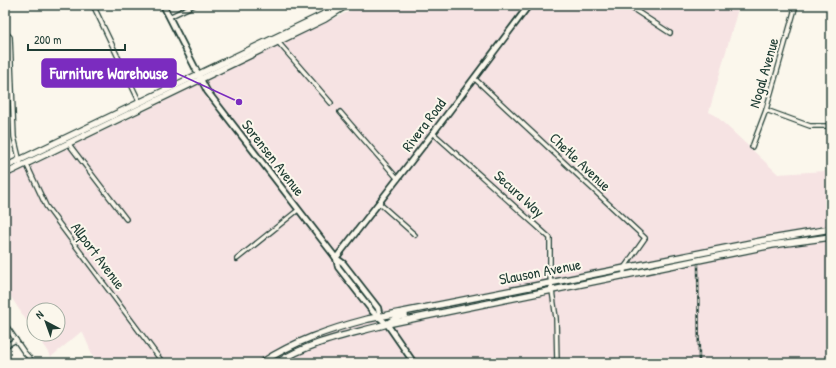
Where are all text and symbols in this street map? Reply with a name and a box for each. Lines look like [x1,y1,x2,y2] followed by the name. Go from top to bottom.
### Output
[28,26,125,52] scale bar
[34,31,61,48] text: 200 m
[743,35,784,110] street label: Nogal Avenue
[42,59,176,87] callout: Furniture Warehouse
[49,62,169,84] text: Furniture Warehouse
[397,94,451,156] street label: Rivera Road
[237,115,310,200] street label: Sorensen Avenue
[545,128,616,196] street label: Chetle Avenue
[490,165,549,222] street label: Secura Way
[66,218,130,293] street label: Allport Avenue
[497,253,583,290] street label: Slauson Avenue
[26,302,66,342] north arrow
[33,307,46,322] text: N

